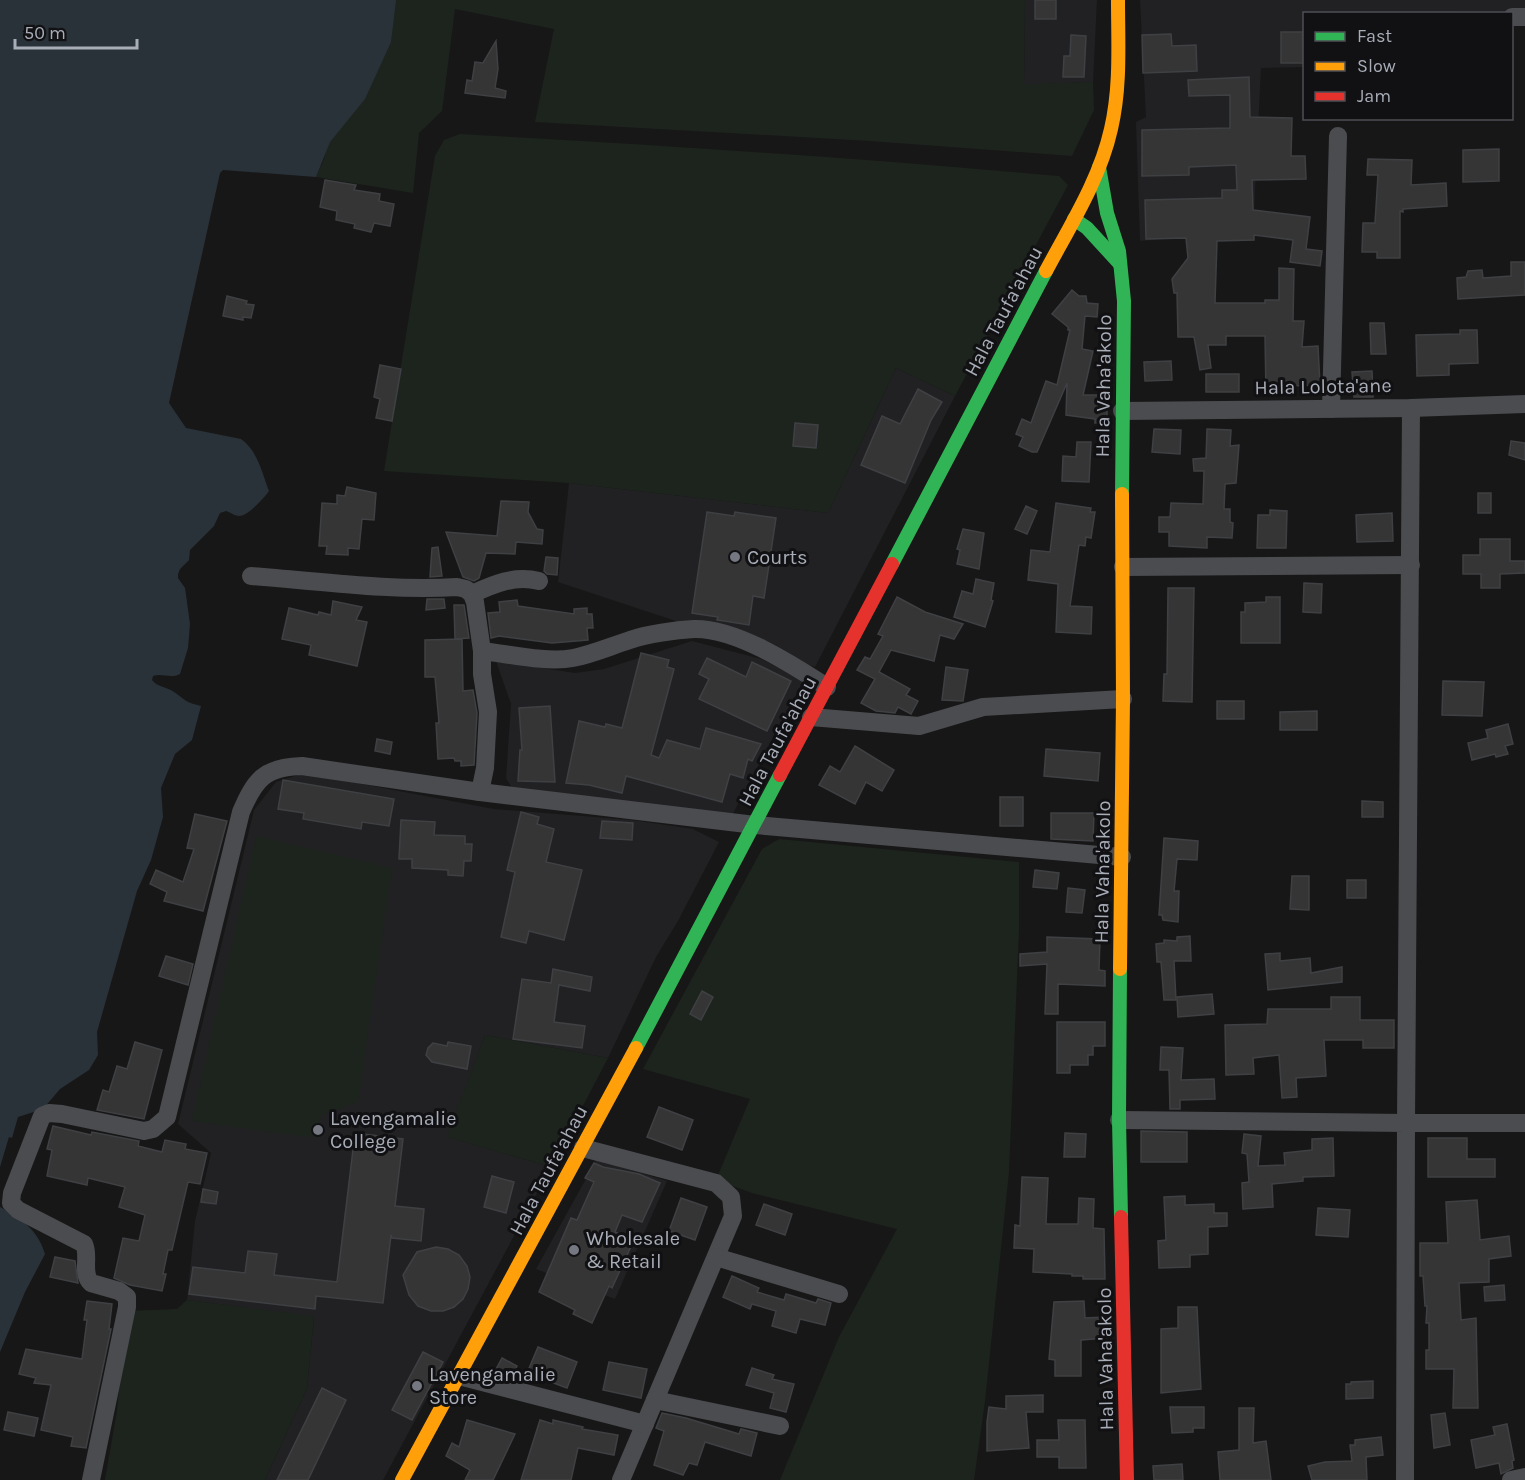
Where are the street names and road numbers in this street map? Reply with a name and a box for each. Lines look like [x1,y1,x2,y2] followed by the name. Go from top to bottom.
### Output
[960,242,1047,380] street label: Hala Taufa'ahau
[1091,314,1116,458] street label: Hala Vaha'akolo
[1254,374,1392,399] street label: Hala Lolota'ane
[734,672,821,810] street label: Hala Taufa'ahau
[1090,800,1115,944] street label: Hala Vaha'akolo
[505,1101,592,1239] street label: Hala Taufa'ahau
[1093,1287,1118,1431] street label: Hala Vaha'akolo

